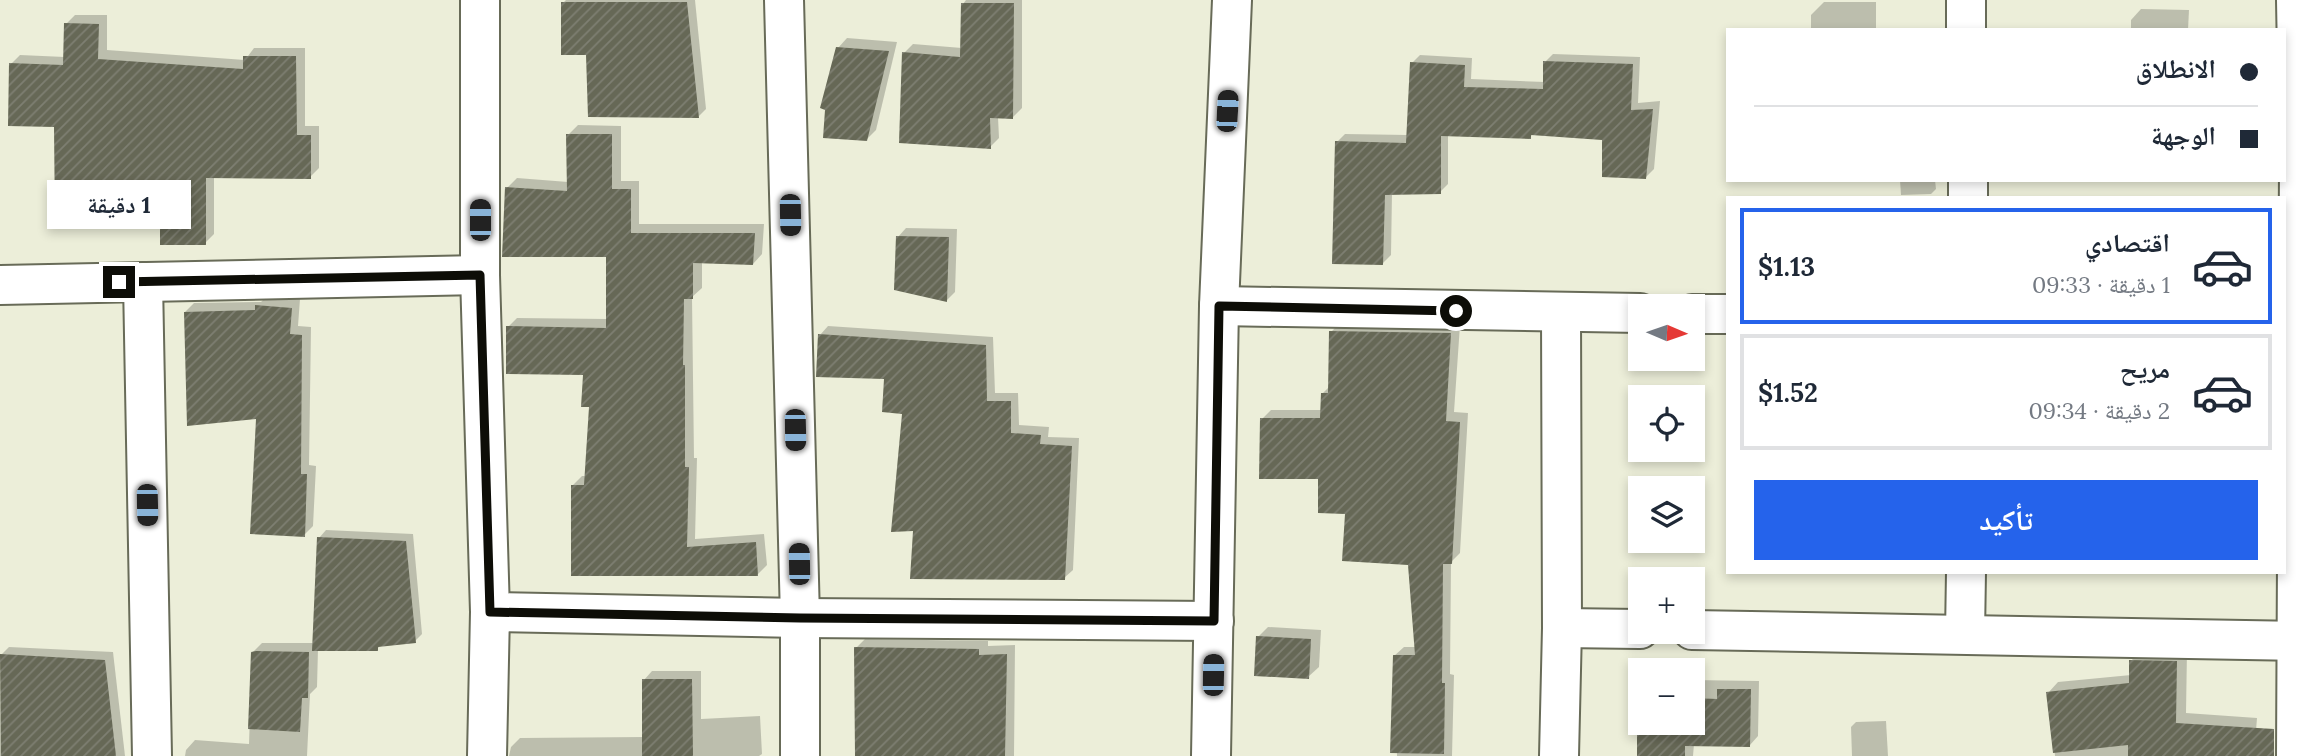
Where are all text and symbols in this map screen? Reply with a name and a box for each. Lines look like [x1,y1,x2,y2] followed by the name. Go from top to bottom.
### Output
[2136,52,2216,85] text: الانطلاق
[1216,89,1239,133] car
[2151,119,2216,152] text: الوجهة
[47,180,191,230] callout: 1 دقيقة
[87,190,151,219] text: 1 دقيقة
[780,194,801,236] car
[470,199,491,241] car
[2085,226,2170,259] text: اقتصادي
[2191,235,2254,298] icon: car
[1758,250,1815,283] text: $1.13
[103,266,135,298] route end
[2032,270,2170,299] text: 1 دقيقة · 09:33
[1628,294,1704,371] north arrow
[1628,294,1705,735] map controls
[1440,295,1472,327] route start
[2120,352,2170,385] text: مريح
[2191,361,2254,424] icon: car
[1758,376,1818,409] text: $1.52
[1628,385,1705,462] button: locate
[2028,396,2170,425] text: 2 دقيقة · 09:34
[785,409,806,451] car
[1628,476,1705,553] button: layers
[1754,480,2258,560] button: تأكيد
[137,484,158,526] car
[789,543,810,585] car
[1628,567,1705,644] button: +
[1203,654,1224,696] car
[1628,658,1705,735] button: −

